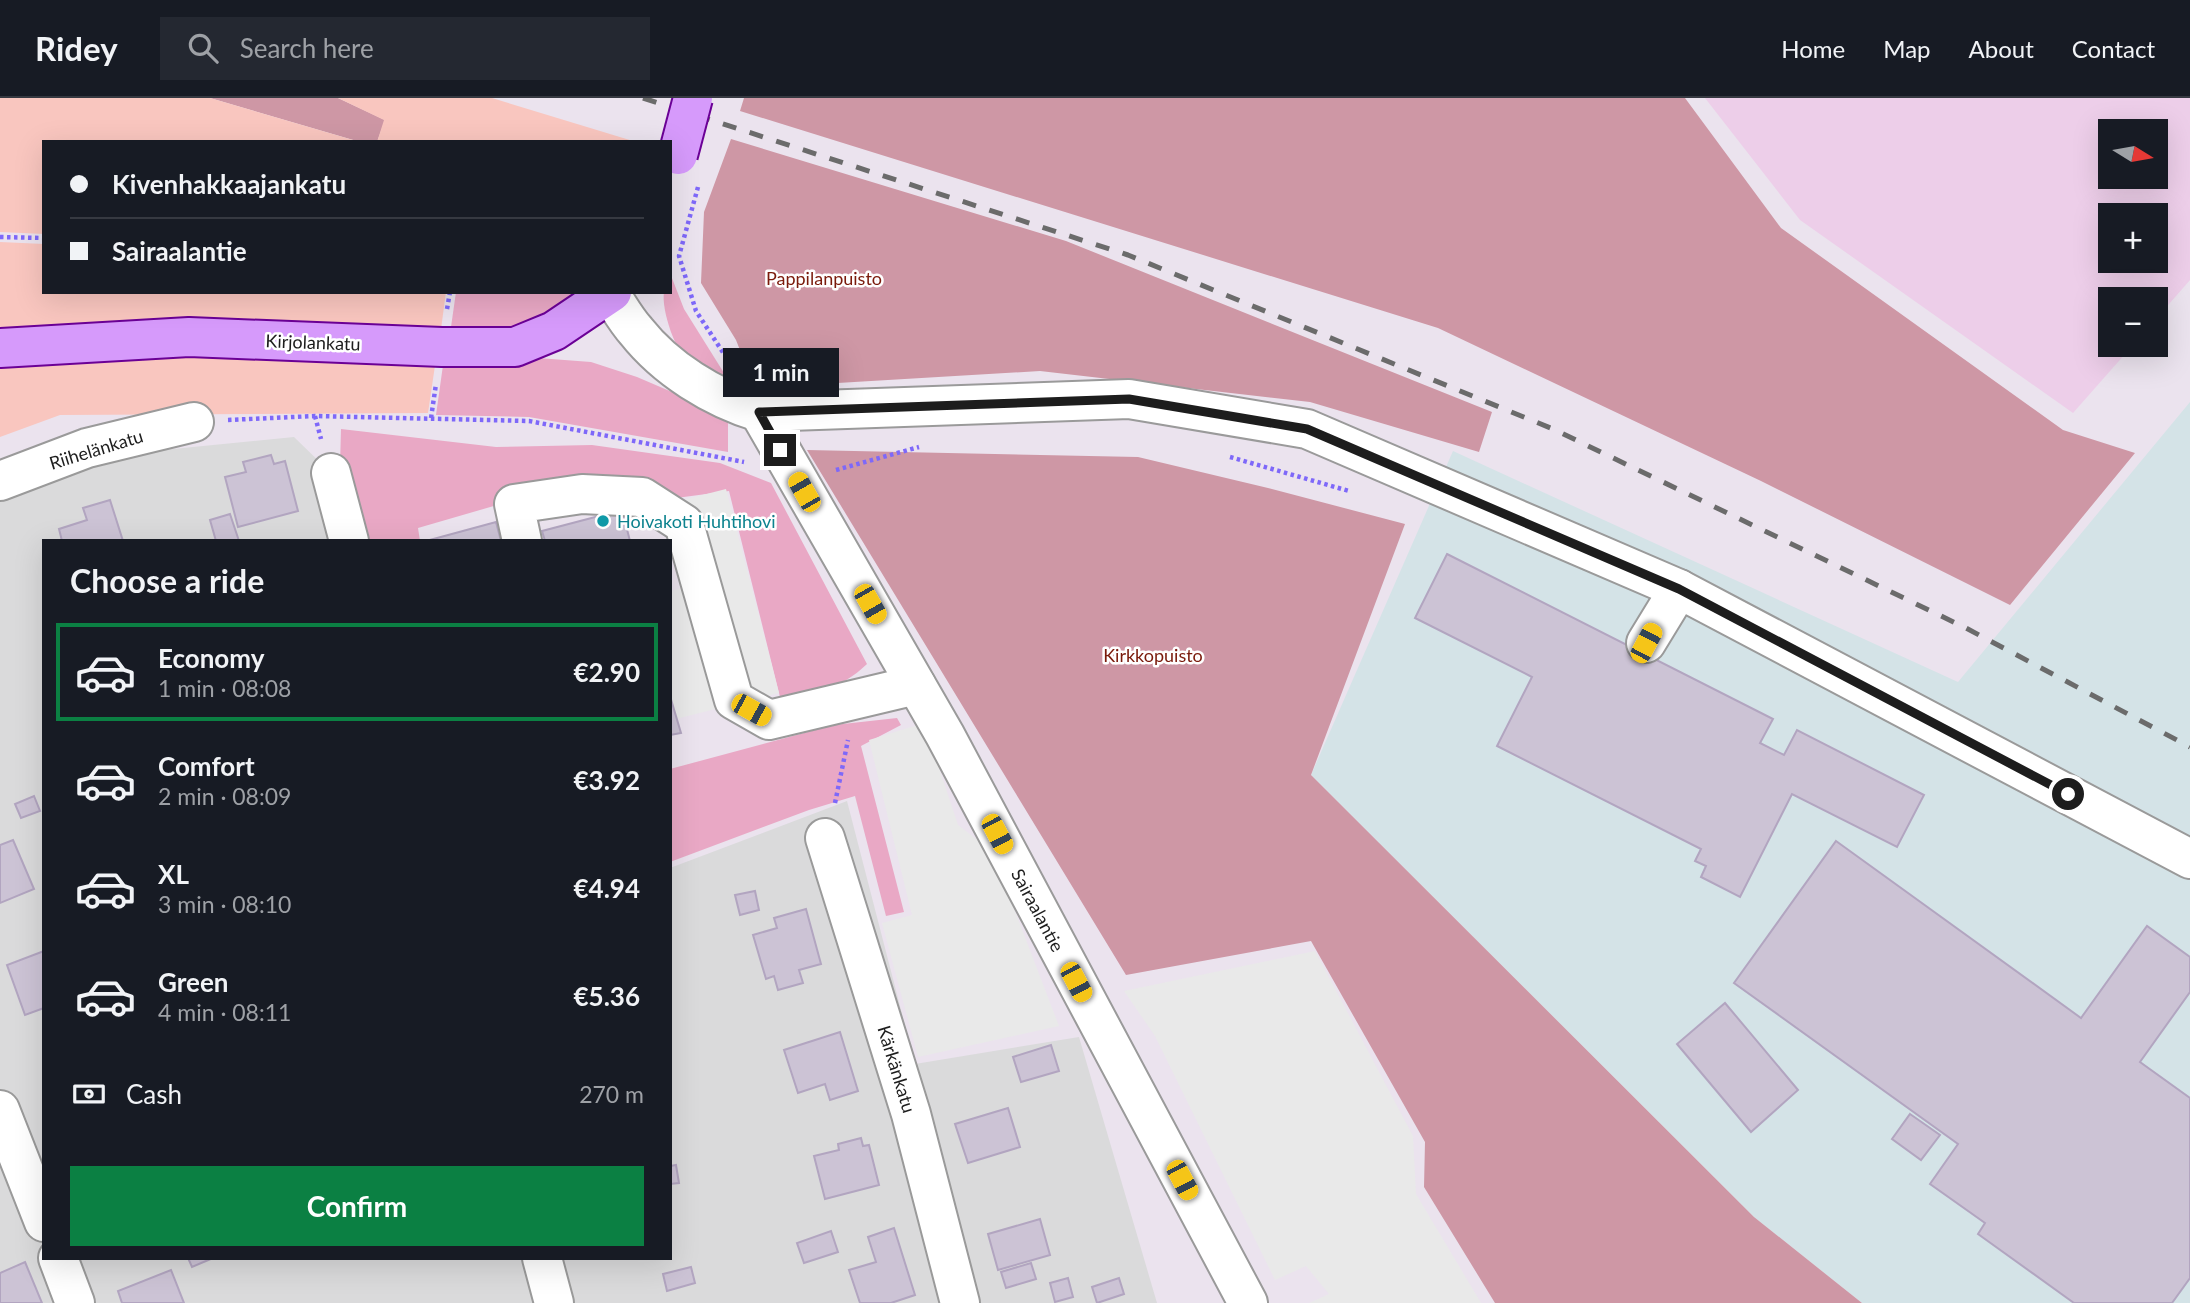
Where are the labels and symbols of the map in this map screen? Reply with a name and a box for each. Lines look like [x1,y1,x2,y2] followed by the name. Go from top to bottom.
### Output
[2098,119,2168,189] north arrow
[766,267,882,289] park label: Pappilanpuisto
[265,329,361,355] street label: Kirjolankatu
[722,348,838,398] callout: 1 min
[46,424,146,474] street label: Riihelänkatu
[764,434,796,466] route end
[785,469,824,515] car
[617,510,776,532] place label: Hoivakoti Huhtihovi
[595,513,611,529] marker: Hoivakoti Huhtihovi
[851,581,890,627] car
[1627,620,1666,666] car
[1103,644,1203,666] park label: Kirkkopuisto
[728,691,775,729] car
[2052,778,2084,810] route start
[978,811,1017,857] car
[1007,865,1069,955] street label: Sairaalantie
[1057,959,1096,1005] car
[873,1023,921,1115] street label: Kärkänkatu
[1163,1157,1202,1203] car

